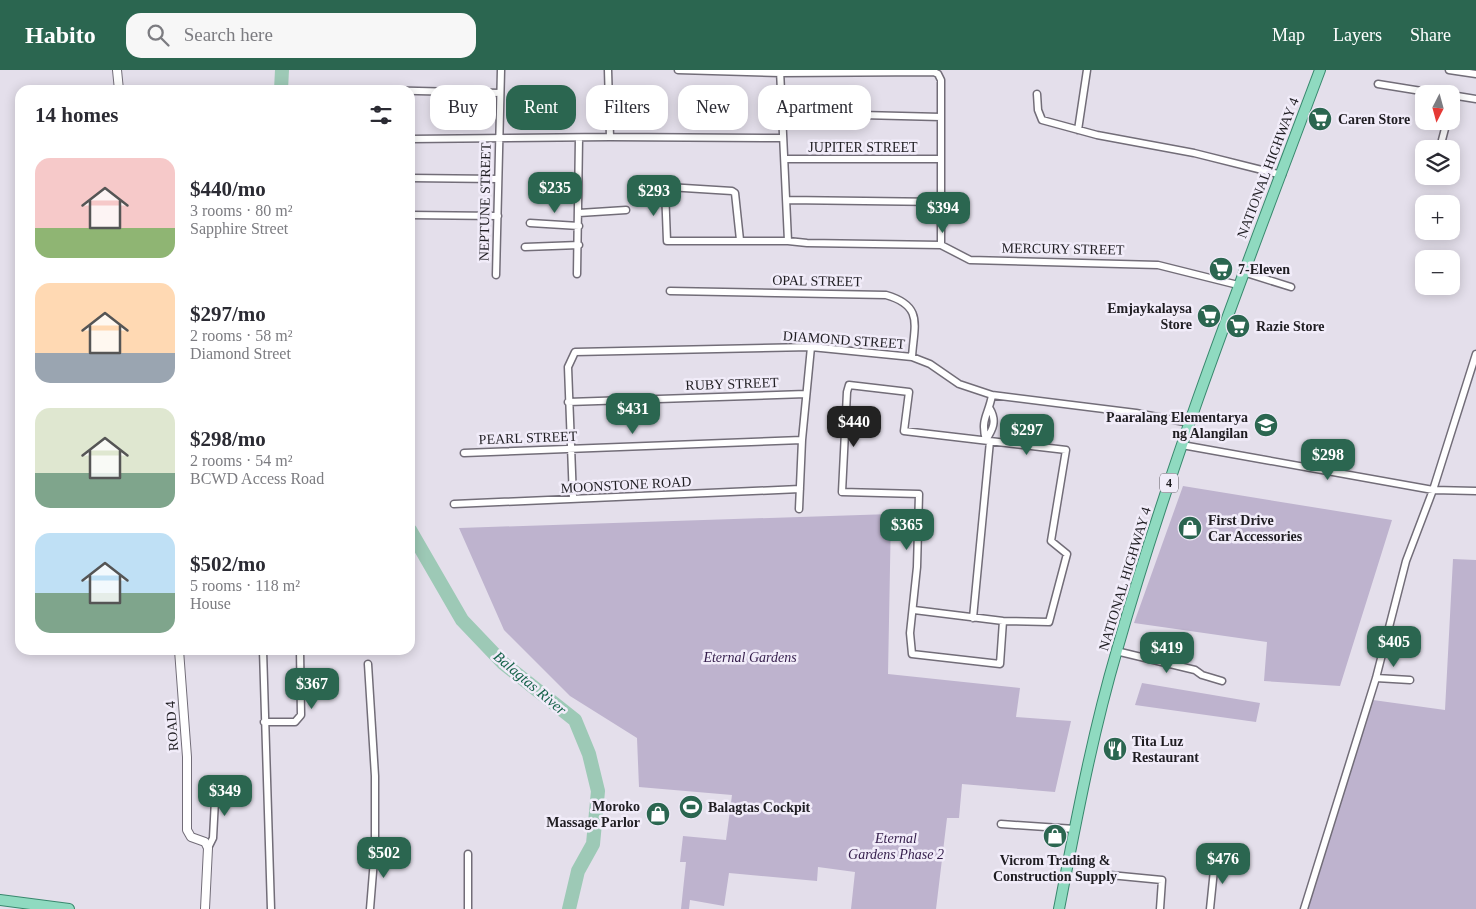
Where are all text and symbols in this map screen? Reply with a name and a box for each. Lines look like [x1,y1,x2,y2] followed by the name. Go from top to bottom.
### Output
[126,13,476,58] search box
[144,21,172,49] icon: search
[25,22,96,48] text: Habito
[184,24,273,45] text: Search here
[1272,25,1305,45] text: Map
[1333,25,1382,45] text: Layers
[1410,25,1451,45] text: Share
[430,85,496,130] chip: Buy
[506,85,576,130] chip: Rent
[586,85,668,130] chip: Filters
[678,85,748,130] chip: New
[758,85,871,130] chip: Apartment
[1415,85,1460,130] north arrow
[1415,85,1460,295] map controls
[1234,96,1302,240] street label: NATIONAL HIGHWAY 4
[367,101,395,129] icon: filters
[35,103,118,127] text: 14 homes
[1307,106,1333,132] supermarket icon: Caren Store
[1338,112,1410,127] place label: Caren Store
[808,140,918,155] street label: JUPITER STREET
[1415,140,1460,185] button: layers
[476,142,494,261] street label: NEPTUNE STREET
[525,172,585,214] pin: $235
[624,174,684,217] pin: $293
[190,177,266,201] text: $440/mo
[75,178,135,238] icon: home
[539,179,571,196] text: $235
[638,182,670,199] text: $293
[913,191,973,234] pin: $394
[1415,195,1460,240] button: +
[927,199,959,216] text: $394
[190,202,293,219] text: 3 rooms · 80 m²
[190,220,288,237] text: Sapphire Street
[1001,240,1125,258] street label: MERCURY STREET
[1415,250,1460,295] button: −
[1208,256,1234,282] supermarket icon: 7-Eleven
[1238,262,1290,277] place label: 7-Eleven
[772,273,862,289] street label: OPAL STREET
[1107,301,1192,332] place label: Emjaykalaysa Store
[190,302,266,326] text: $297/mo
[75,303,135,363] icon: home
[1196,303,1222,329] supermarket icon: Emjaykalaysa Store
[1225,313,1251,339] supermarket icon: Razie Store
[1256,319,1325,334] place label: Razie Store
[190,327,293,344] text: 2 rooms · 58 m²
[782,328,906,352] street label: DIAMOND STREET
[190,345,291,362] text: Diamond Street
[685,375,779,393] street label: RUBY STREET
[603,392,663,435] pin: $431
[617,400,649,417] text: $431
[824,406,884,448] pin: $440
[1106,410,1248,441] place label: Paaralang Elementarya ng Alangilan
[1253,412,1279,438] school or university icon: Paaralang Elementarya ng Alangilan
[838,413,870,430] text: $440
[997,414,1057,456] pin: $297
[1011,421,1043,438] text: $297
[190,427,266,451] text: $298/mo
[75,428,135,488] icon: home
[478,429,578,447] street label: PEARL STREET
[1298,438,1358,481] pin: $298
[1312,446,1344,463] text: $298
[190,452,293,469] text: 2 rooms · 54 m²
[190,470,324,487] text: BCWD Access Road
[1160,473,1178,492] road number: 4
[560,474,692,496] street label: MOONSTONE ROAD
[1096,505,1154,653] street label: NATIONAL HIGHWAY 4
[877,508,937,551] pin: $365
[1208,513,1303,544] place label: First Drive Car Accessories
[1177,515,1203,541] shop icon: First Drive Car Accessories
[891,516,923,533] text: $365
[190,552,266,576] text: $502/mo
[75,553,135,613] icon: home
[190,577,300,594] text: 5 rooms · 118 m²
[190,595,231,612] text: House
[1364,626,1424,668] pin: $405
[1137,632,1197,674] pin: $419
[1378,633,1410,650] text: $405
[1151,639,1183,656] text: $419
[491,648,570,718] water label: Balagtas River
[702,650,797,665] park label: Eternal Gardens
[282,668,342,710] pin: $367
[296,675,328,692] text: $367
[163,700,181,752] street label: ROAD 4
[1132,734,1199,765] place label: Tita Luz Restaurant
[1102,736,1128,762] restaurant icon: Tita Luz Restaurant
[195,774,255,817] pin: $349
[209,782,241,799] text: $349
[678,794,704,820] sports icon: Balagtas Cockpit
[546,799,640,830] place label: Moroko Massage Parlor
[708,800,811,815] place label: Balagtas Cockpit
[645,801,671,827] shop icon: Moroko Massage Parlor
[1042,823,1068,849] shop icon: Vicrom Trading & Construction Supply
[848,831,944,862] park label: Eternal Gardens Phase 2
[354,836,414,879] pin: $502
[1193,842,1253,885] pin: $476
[368,844,400,861] text: $502
[1207,850,1239,867] text: $476
[993,853,1117,884] place label: Vicrom Trading & Construction Supply

